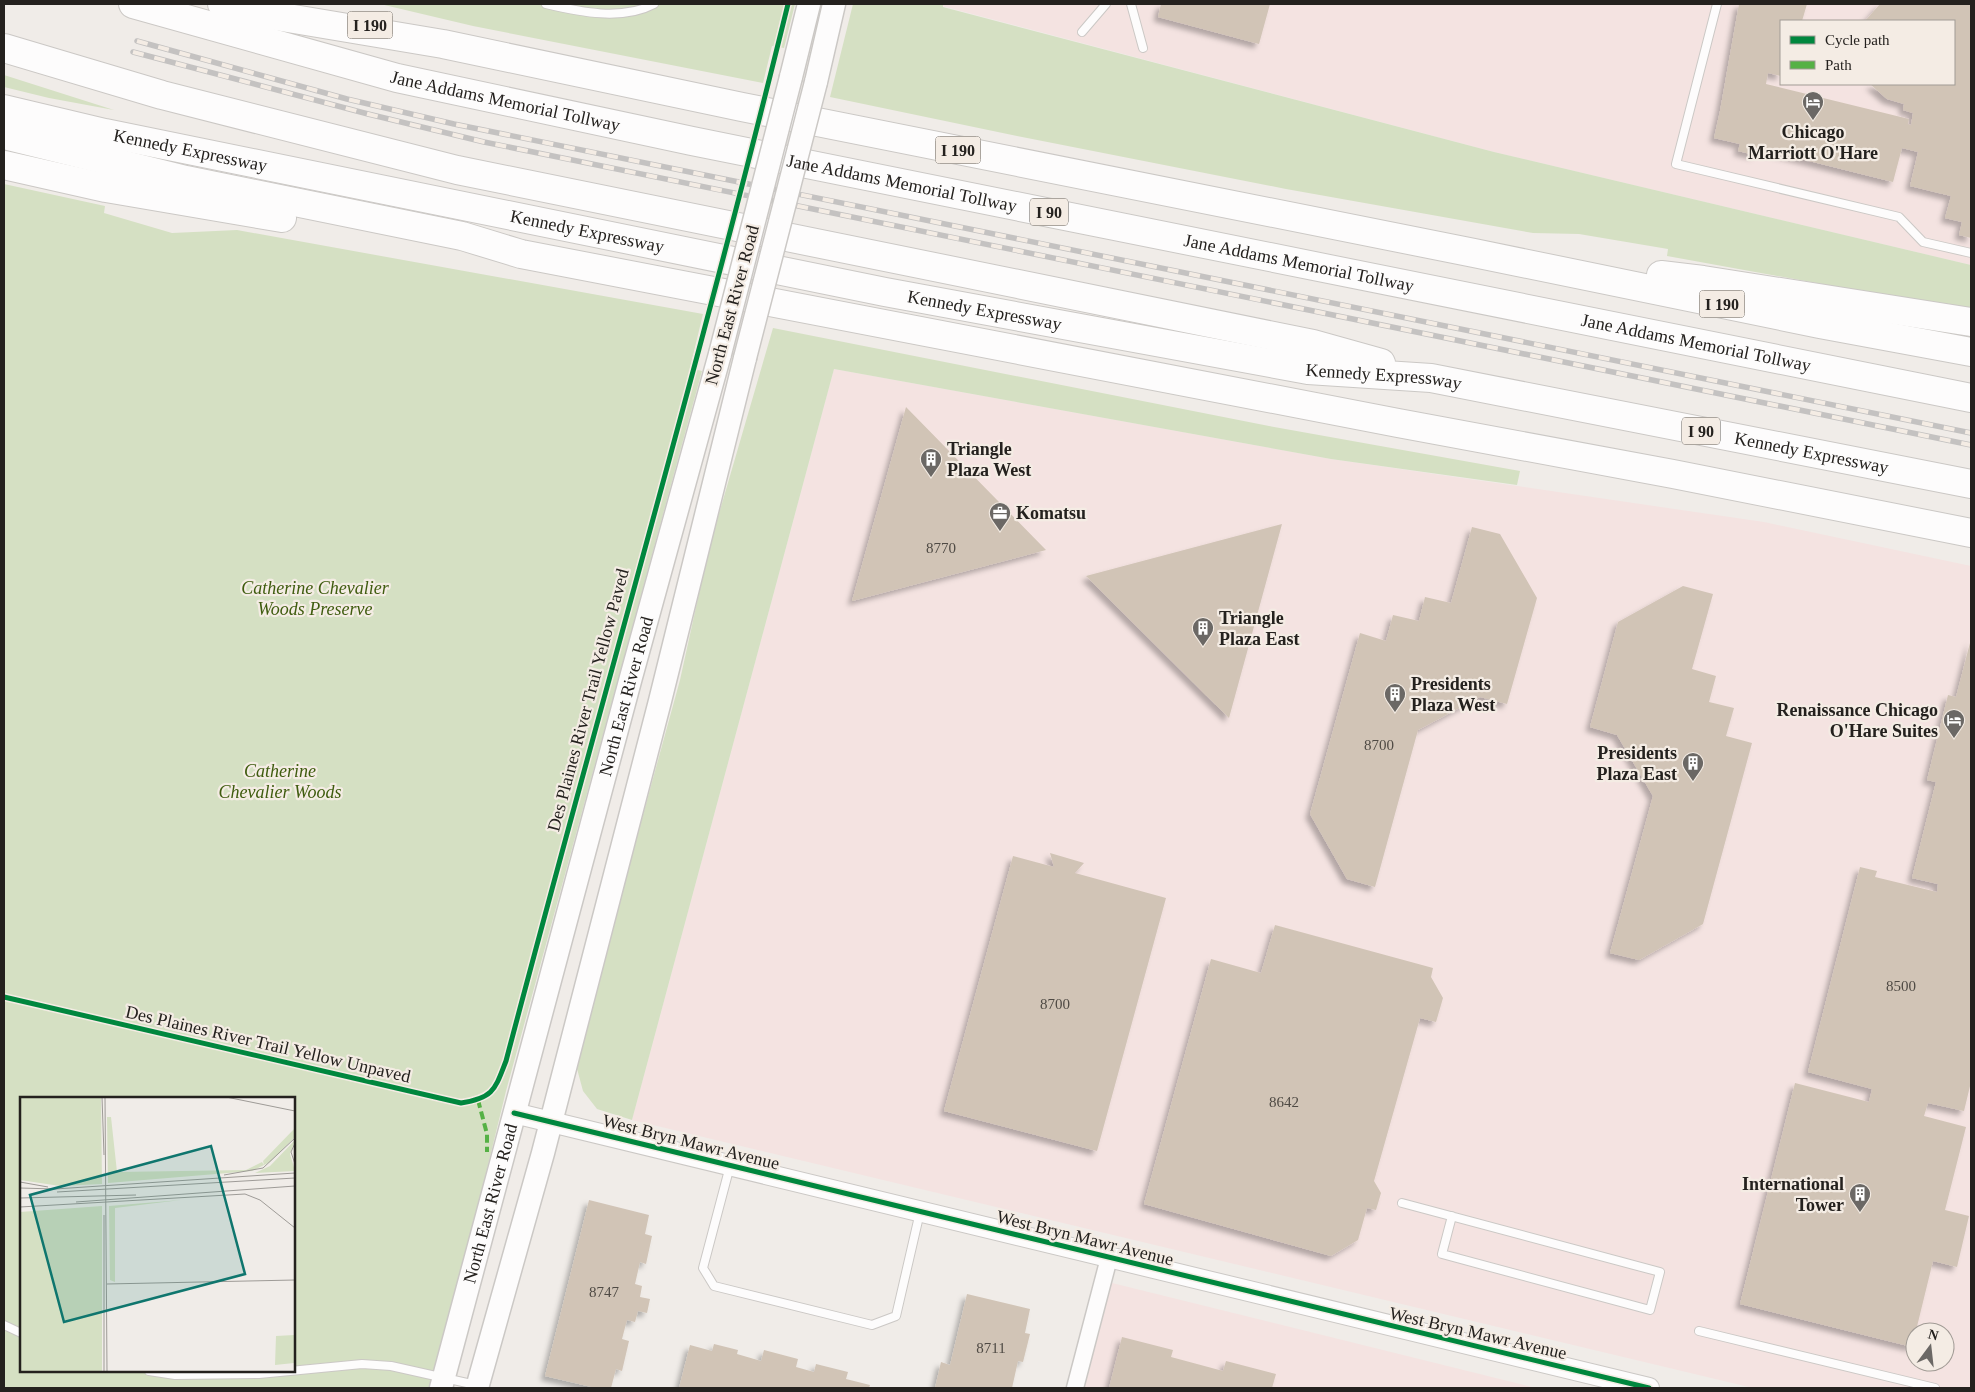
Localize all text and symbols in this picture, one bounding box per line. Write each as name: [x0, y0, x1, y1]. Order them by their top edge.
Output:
road number: I 190: [348, 12, 392, 38]
legend: [1780, 20, 1955, 85]
text: Cycle path: [1825, 32, 1890, 48]
text: Path: [1825, 57, 1852, 73]
street label: Jane Addams Memorial Tollway: [388, 67, 622, 135]
hotel icon: Chicago Marriott O'Hare: [1801, 90, 1825, 121]
place label: Chicago Marriott O'Hare: [1748, 122, 1878, 163]
street label: Kennedy Expressway: [112, 125, 269, 176]
road number: I 190: [936, 136, 980, 164]
street label: Jane Addams Memorial Tollway: [785, 150, 1019, 216]
road number: I 90: [1030, 198, 1068, 226]
street label: Kennedy Expressway: [509, 206, 666, 257]
street label: North East River Road: [701, 223, 763, 387]
street label: Jane Addams Memorial Tollway: [1182, 230, 1416, 296]
street label: Kennedy Expressway: [906, 286, 1063, 334]
road number: I 190: [1700, 290, 1744, 318]
street label: Jane Addams Memorial Tollway: [1579, 310, 1813, 376]
street label: Kennedy Expressway: [1305, 360, 1463, 394]
road number: I 90: [1682, 418, 1720, 444]
street label: Kennedy Expressway: [1733, 428, 1890, 478]
place label: Triangle Plaza West: [947, 439, 1031, 480]
building icon: Triangle Plaza West: [919, 447, 943, 478]
office icon: Komatsu: [988, 501, 1012, 532]
place label: Komatsu: [1016, 503, 1086, 523]
house number: 8770: [926, 540, 956, 556]
street label: Des Plaines River Trail Yellow Paved: [543, 567, 633, 833]
park label: Catherine Chevalier Woods Preserve: [241, 578, 390, 619]
place label: Triangle Plaza East: [1219, 608, 1300, 649]
street label: North East River Road: [595, 614, 657, 778]
building icon: Triangle Plaza East: [1191, 616, 1215, 647]
place label: Presidents Plaza West: [1411, 674, 1495, 715]
building icon: Presidents Plaza West: [1383, 682, 1407, 713]
place label: Renaissance Chicago O'Hare Suites: [1777, 700, 1938, 741]
hotel icon: Renaissance Chicago O'Hare Suites: [1942, 708, 1966, 739]
house number: 8700: [1364, 737, 1394, 753]
place label: Presidents Plaza East: [1597, 743, 1677, 784]
building icon: Presidents Plaza East: [1681, 751, 1705, 782]
park label: Catherine Chevalier Woods: [219, 761, 341, 802]
house number: 8500: [1886, 978, 1916, 994]
house number: 8700: [1040, 996, 1070, 1012]
street label: Des Plaines River Trail Yellow Unpaved: [123, 1001, 413, 1087]
house number: 8642: [1269, 1094, 1299, 1110]
inset map: [20, 1097, 295, 1372]
street label: West Bryn Mawr Avenue: [600, 1110, 782, 1174]
street label: North East River Road: [459, 1121, 521, 1286]
place label: International Tower: [1742, 1174, 1844, 1215]
building icon: International Tower: [1848, 1182, 1872, 1213]
street label: West Bryn Mawr Avenue: [994, 1206, 1176, 1270]
house number: 8747: [589, 1284, 620, 1300]
street label: West Bryn Mawr Avenue: [1387, 1303, 1569, 1363]
north arrow: [1905, 1322, 1955, 1372]
text: N: [1926, 1326, 1940, 1343]
house number: 8711: [976, 1340, 1006, 1356]

